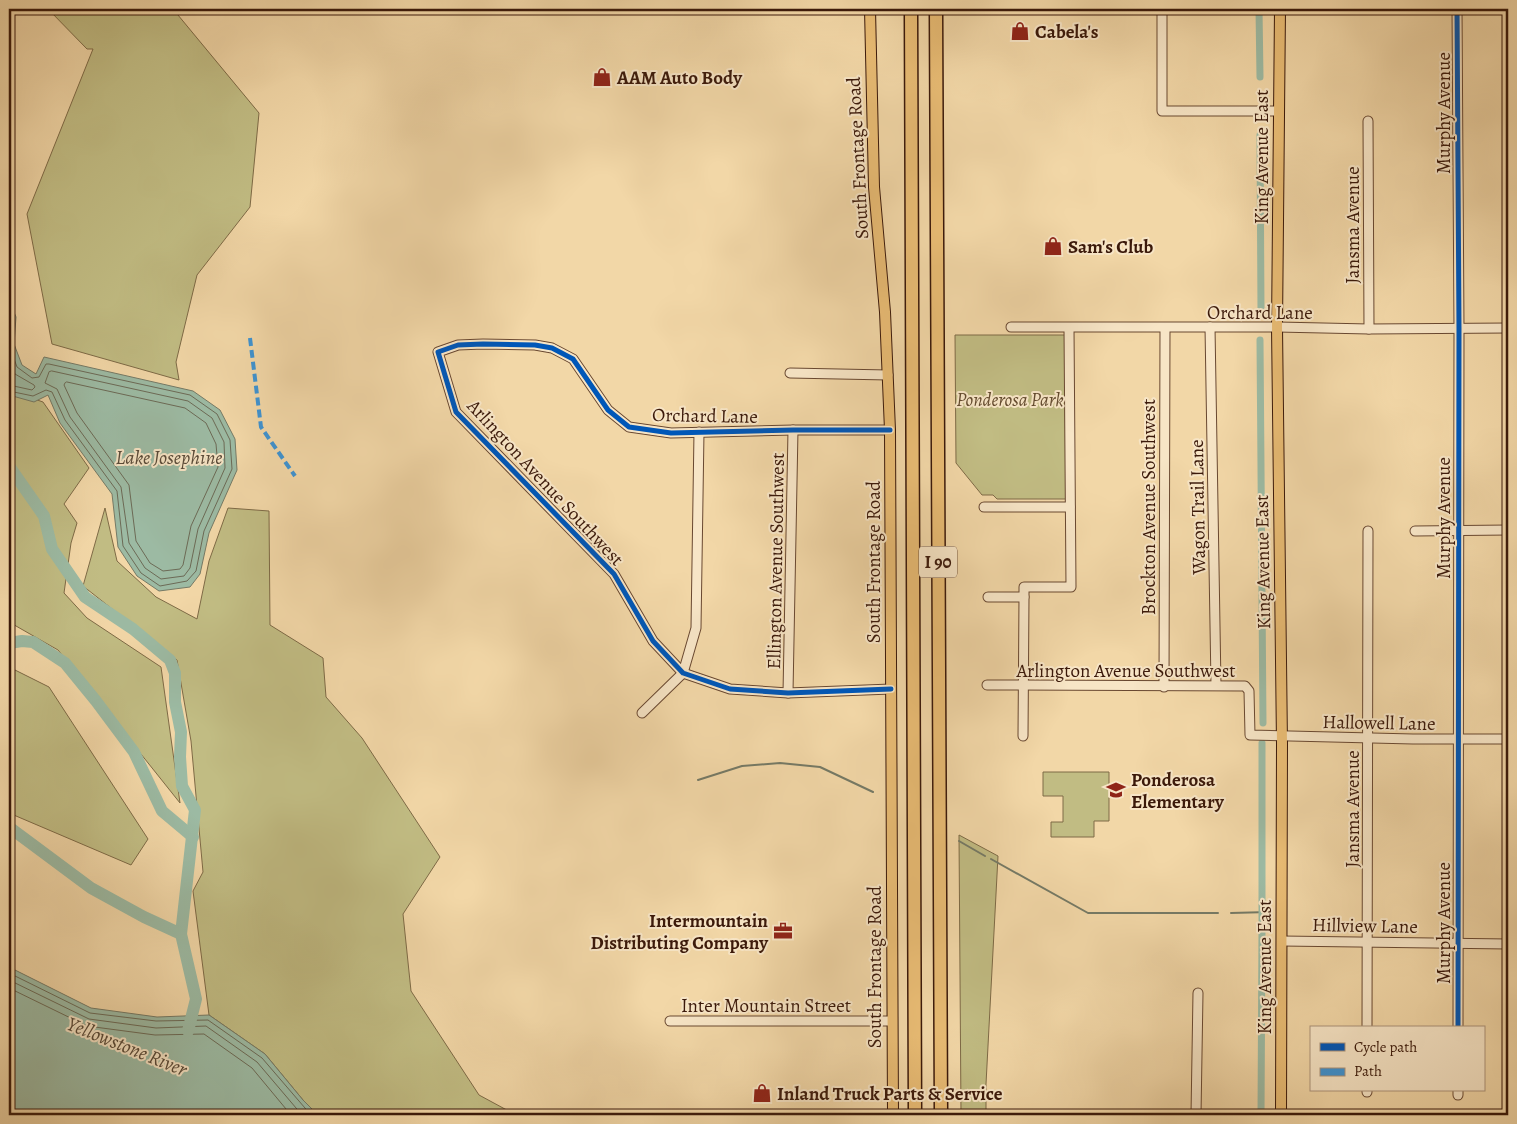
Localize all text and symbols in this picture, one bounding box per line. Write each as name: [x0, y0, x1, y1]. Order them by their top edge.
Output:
place label: Cabela's: [1035, 19, 1099, 45]
shop icon: Cabela's: [1009, 20, 1031, 42]
street label: Murphy Avenue: [1431, 52, 1457, 174]
place label: AAM Auto Body: [616, 65, 743, 91]
shop icon: AAM Auto Body: [591, 66, 613, 88]
street label: South Frontage Road: [841, 75, 875, 240]
street label: King Avenue East: [1249, 90, 1275, 224]
street label: Jansma Avenue: [1340, 166, 1366, 284]
place label: Sam's Club: [1068, 234, 1154, 260]
shop icon: Sam's Club: [1042, 235, 1064, 257]
street label: Orchard Lane: [1207, 300, 1313, 326]
park label: Ponderosa Park: [956, 387, 1064, 413]
street label: Arlington Avenue Southwest: [460, 393, 630, 572]
street label: Brockton Avenue Southwest: [1136, 399, 1162, 615]
street label: Orchard Lane: [652, 402, 758, 430]
street label: Wagon Trail Lane: [1184, 439, 1212, 576]
water label: Lake Josephine: [115, 444, 223, 471]
street label: Ellington Avenue Southwest: [761, 452, 791, 670]
street label: Murphy Avenue: [1431, 457, 1457, 579]
street label: South Frontage Road: [861, 480, 887, 643]
street label: King Avenue East: [1249, 494, 1277, 630]
road number: I 90: [919, 546, 957, 578]
street label: Arlington Avenue Southwest: [1015, 658, 1236, 684]
street label: Hallowell Lane: [1322, 709, 1436, 737]
street label: Jansma Avenue: [1340, 750, 1366, 868]
place label: Ponderosa Elementary: [1131, 767, 1225, 815]
school or university icon: Ponderosa Elementary: [1105, 779, 1127, 801]
street label: Murphy Avenue: [1431, 862, 1457, 984]
street label: South Frontage Road: [862, 885, 888, 1048]
street label: King Avenue East: [1252, 900, 1278, 1034]
place label: Intermountain Distributing Company: [591, 908, 769, 956]
street label: Hillview Lane: [1312, 912, 1418, 940]
office icon: Intermountain Distributing Company: [772, 920, 794, 942]
street label: Inter Mountain Street: [681, 993, 851, 1019]
water label: Yellowstone River: [63, 1010, 192, 1083]
legend: [1310, 1026, 1484, 1092]
text: Cycle path: [1354, 1037, 1417, 1057]
text: Path: [1354, 1061, 1382, 1081]
place label: Inland Truck Parts & Service: [777, 1081, 1003, 1107]
shop icon: Inland Truck Parts & Service: [751, 1082, 773, 1104]

